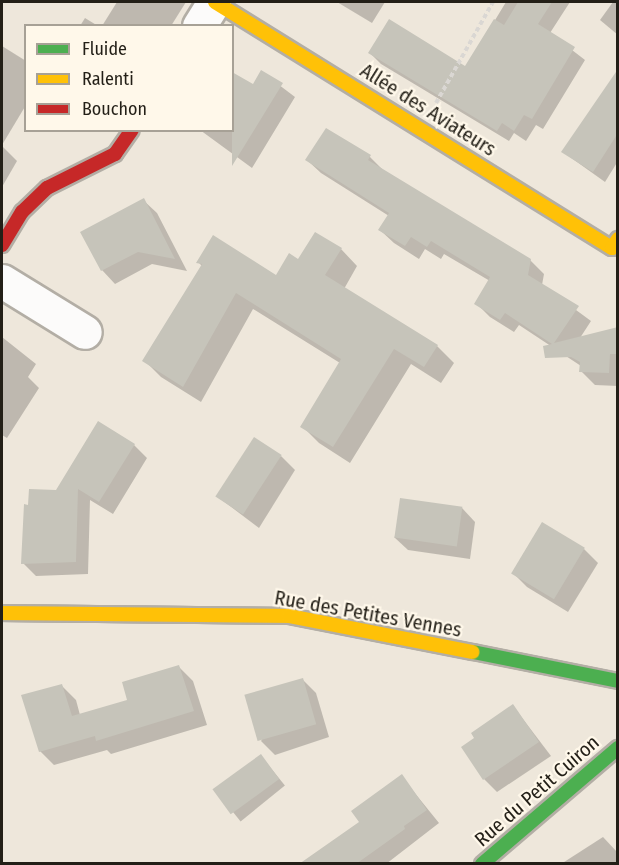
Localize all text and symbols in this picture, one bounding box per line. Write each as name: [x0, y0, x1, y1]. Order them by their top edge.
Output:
legend: [24, 24, 234, 132]
text: Fluide: [82, 38, 127, 60]
street label: Allée des Aviateurs: [356, 59, 500, 161]
text: Ralenti: [82, 68, 134, 90]
text: Bouchon: [82, 98, 147, 120]
street label: Rue des Petites Vennes: [273, 586, 463, 642]
street label: Rue du Petit Cuiron: [470, 730, 604, 852]

